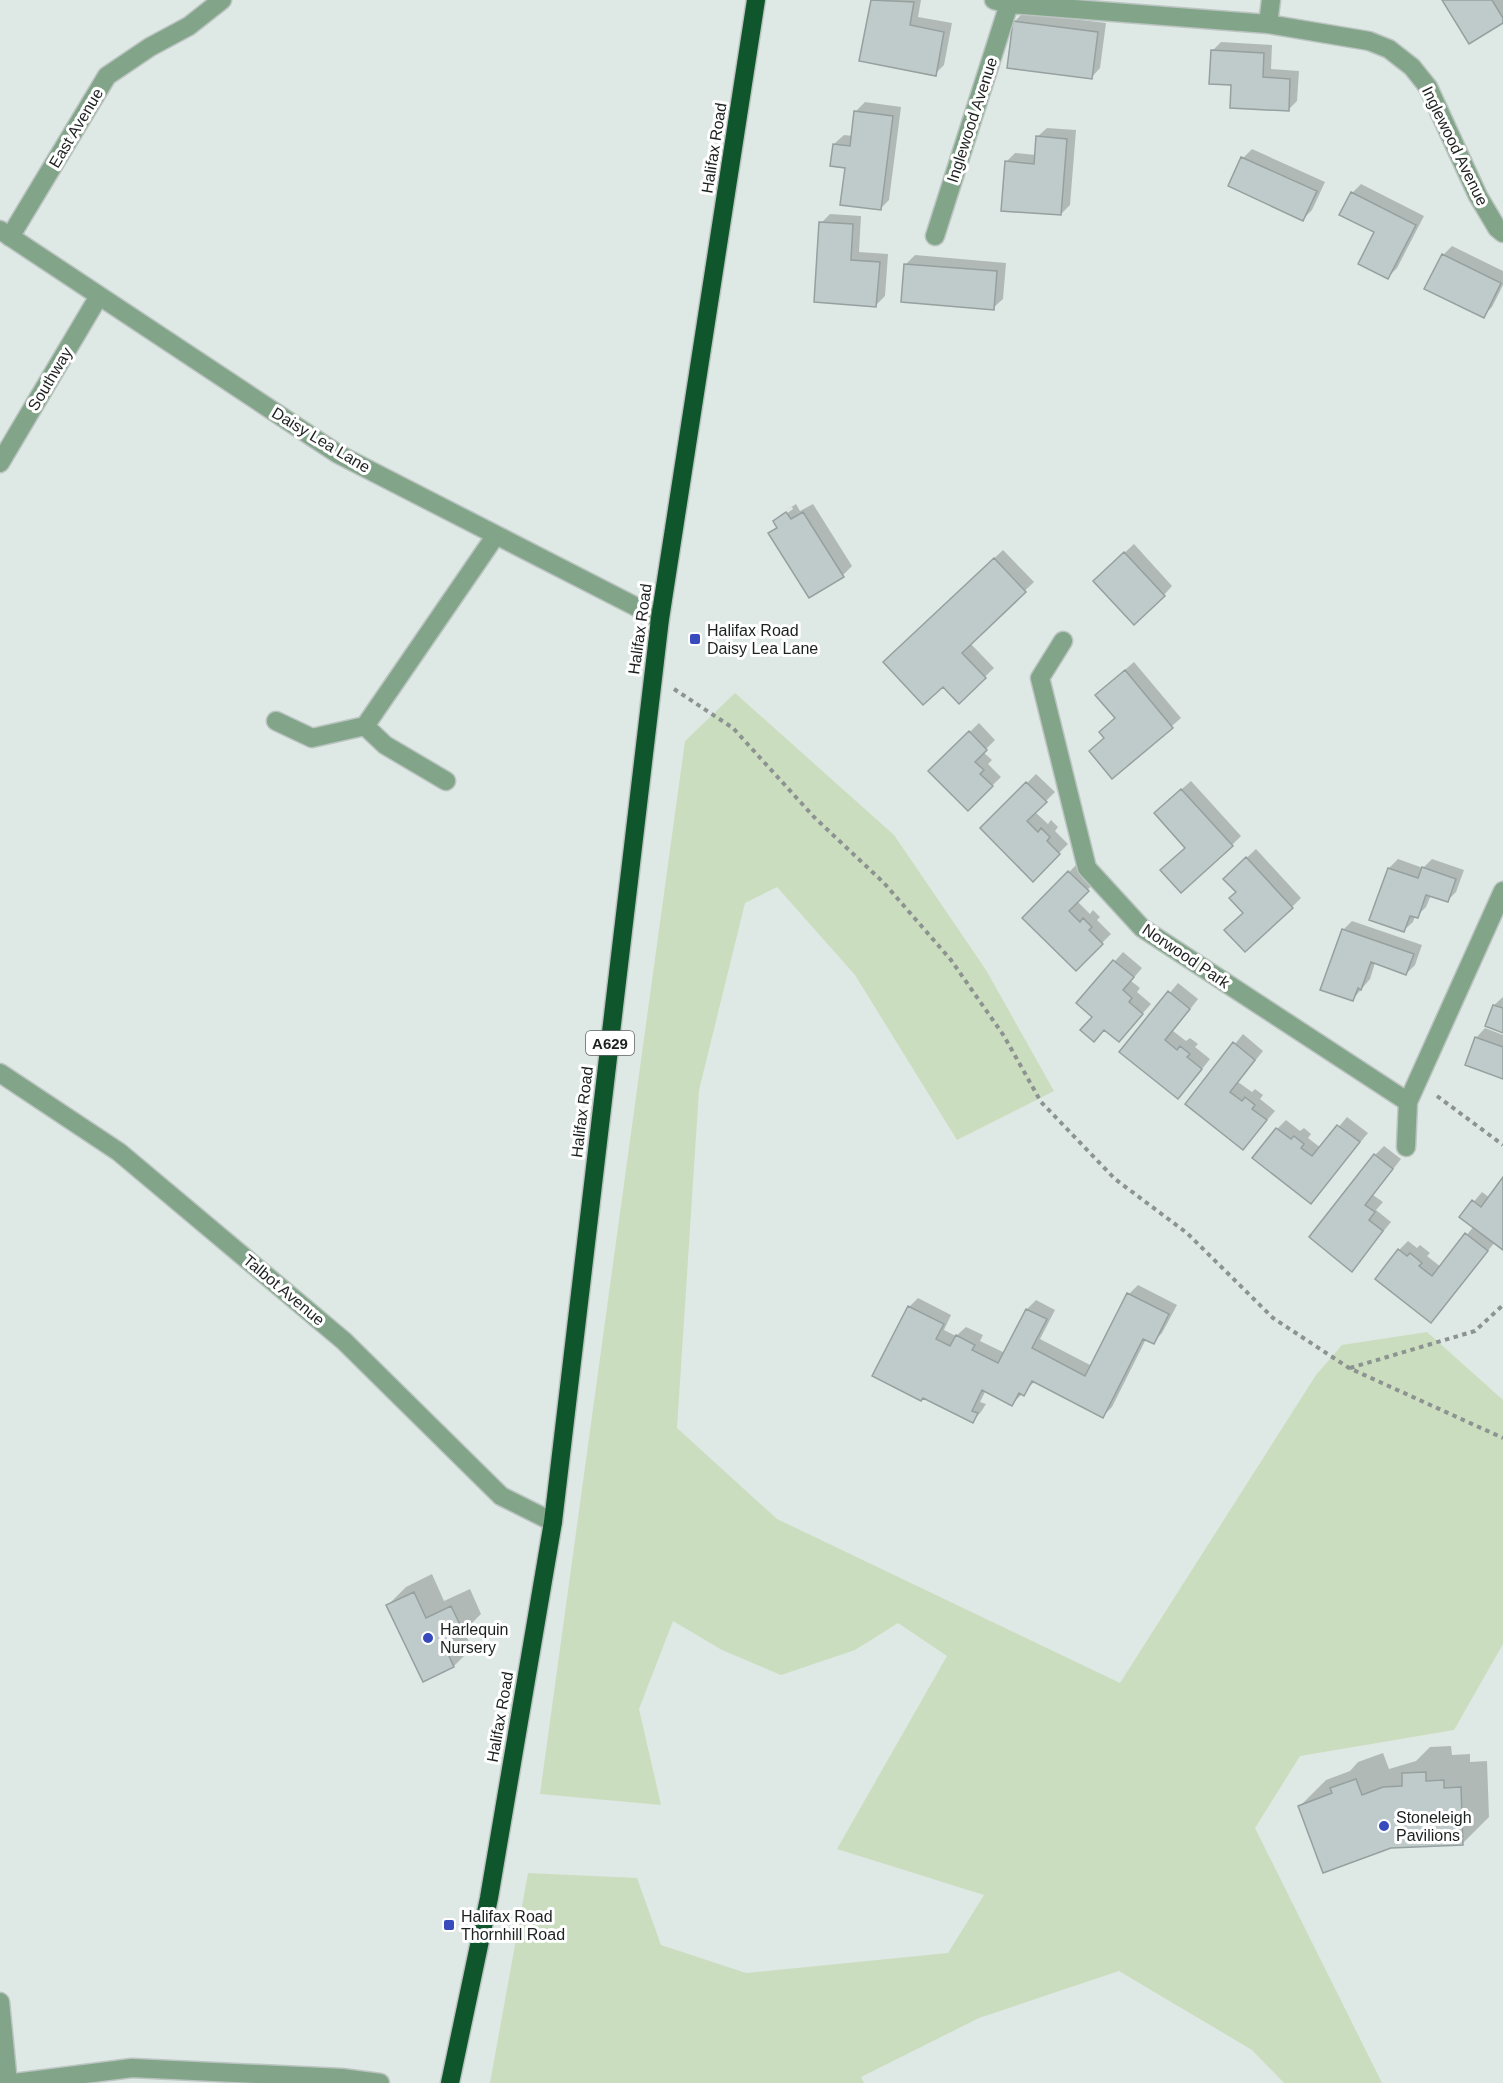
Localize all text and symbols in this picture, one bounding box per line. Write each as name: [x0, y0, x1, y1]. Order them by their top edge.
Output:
street label: Inglewood Avenue: [944, 55, 1000, 185]
street label: Inglewood Avenue: [1419, 84, 1491, 208]
street label: East Avenue: [46, 85, 106, 171]
street label: Halifax Road: [698, 101, 730, 195]
street label: Southway: [25, 345, 75, 413]
street label: Daisy Lea Lane: [269, 404, 373, 476]
street label: Halifax Road: [625, 582, 655, 676]
place label: Halifax Road Daisy Lea Lane: [707, 622, 818, 657]
marker: Halifax Road Daisy Lea Lane: [688, 632, 702, 646]
street label: Norwood Park: [1139, 921, 1234, 992]
road number: A629: [586, 1031, 634, 1055]
street label: Halifax Road: [568, 1066, 596, 1158]
street label: Talbot Avenue: [240, 1251, 328, 1329]
place label: Harlequin Nursery: [440, 1621, 508, 1656]
marker: Harlequin Nursery: [421, 1631, 435, 1645]
street label: Halifax Road: [484, 1670, 516, 1764]
place label: Stoneleigh Pavilions: [1396, 1809, 1472, 1844]
marker: Stoneleigh Pavilions: [1377, 1819, 1391, 1833]
place label: Halifax Road Thornhill Road: [461, 1908, 565, 1943]
marker: Halifax Road Thornhill Road: [442, 1918, 456, 1932]

